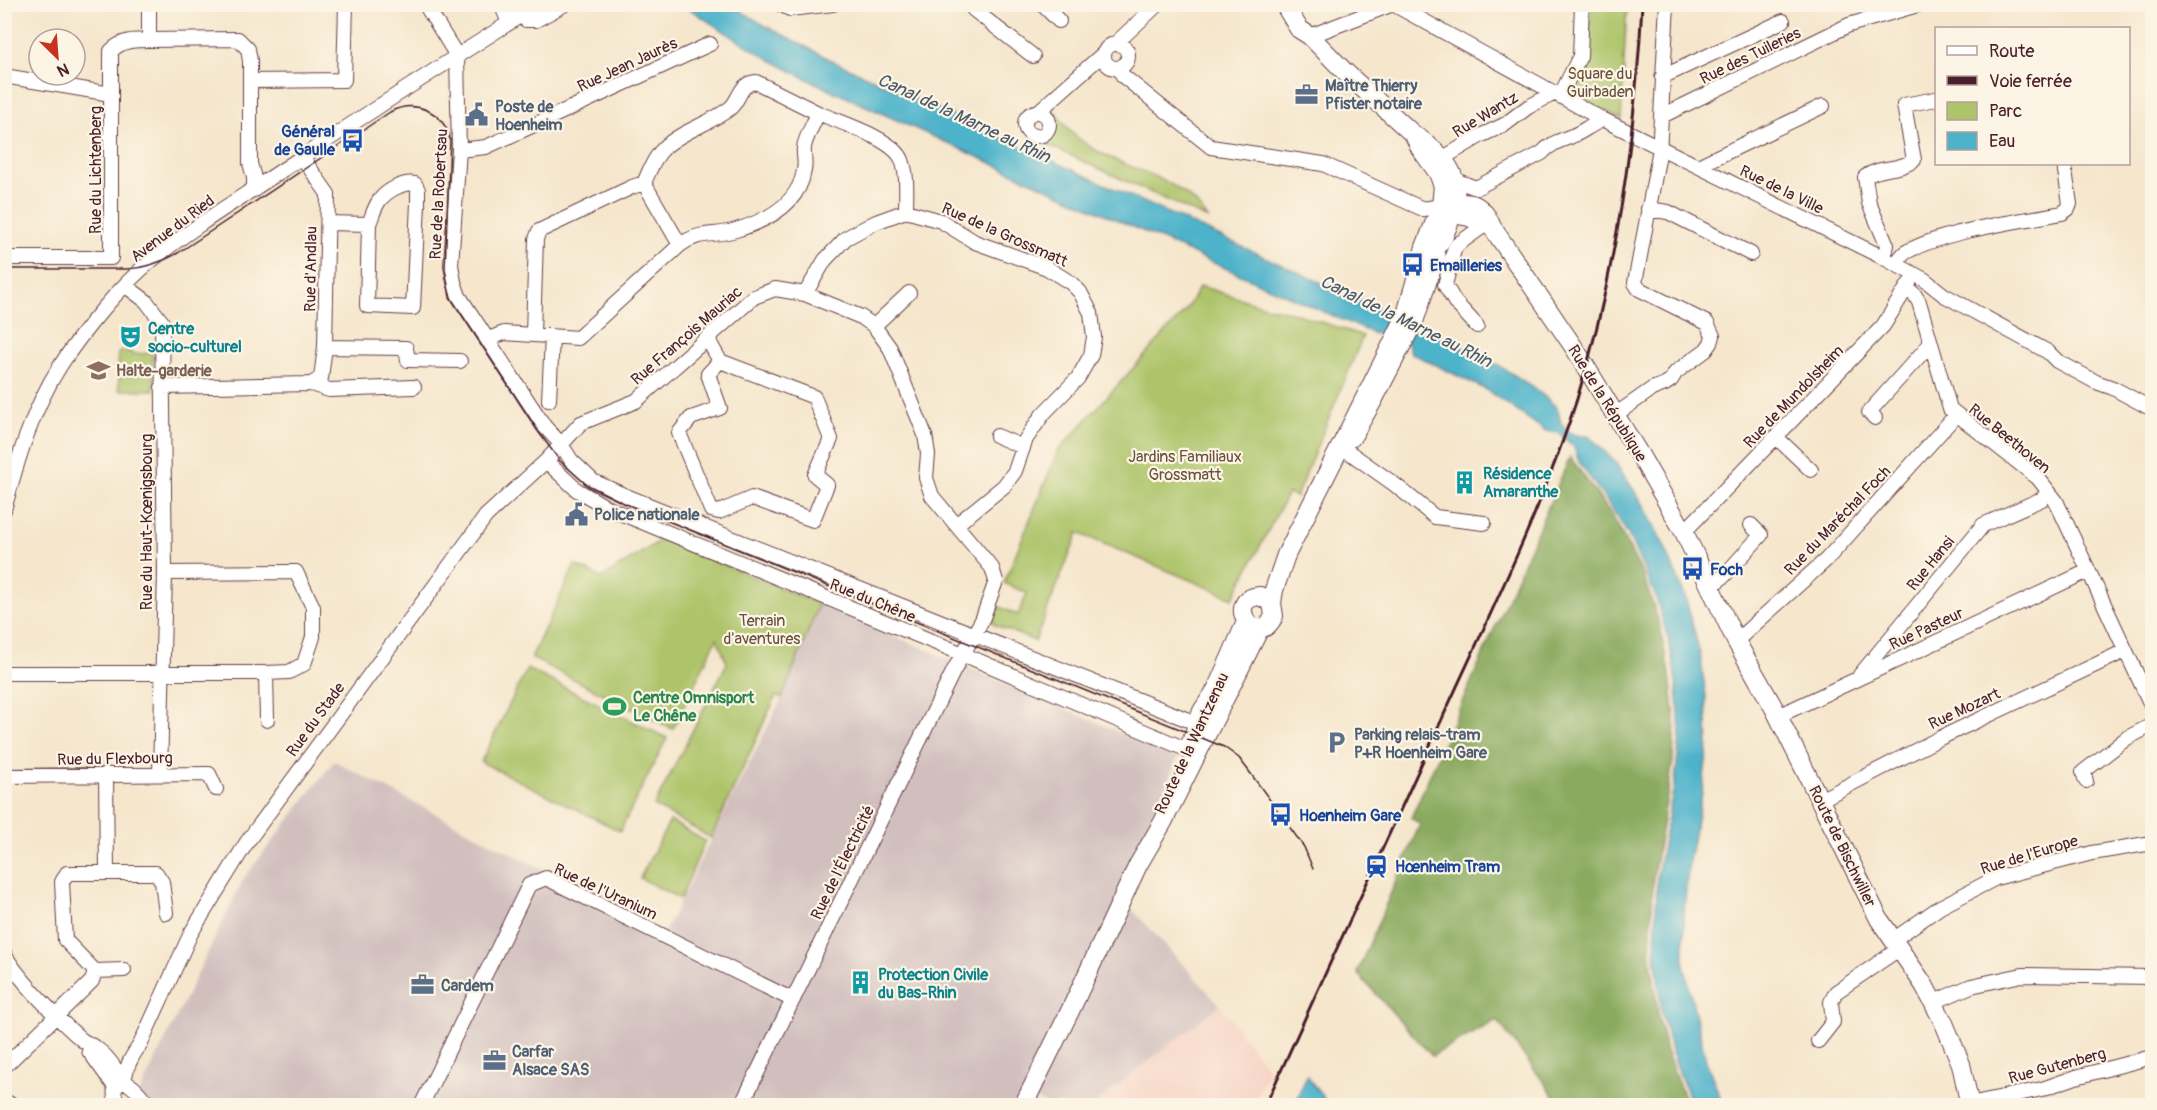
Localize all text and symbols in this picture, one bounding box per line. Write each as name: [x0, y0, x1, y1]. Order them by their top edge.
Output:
street label: Rue des Tuileries: [1697, 23, 1804, 89]
north arrow: [27, 27, 87, 87]
legend: [1935, 27, 2130, 165]
street label: Rue Jean Jaurès: [574, 33, 681, 97]
text: Route: [1989, 40, 2034, 63]
text: N: [54, 58, 72, 81]
park label: Square du Guirbaden: [1566, 64, 1634, 102]
water label: Canal de la Marne au Rhin: [874, 68, 1055, 169]
text: Voie ferrée: [1989, 70, 2072, 93]
place label: Maître Thierry Pfister notaire: [1325, 76, 1423, 114]
office icon: Maître Thierry Pfister notaire: [1294, 81, 1320, 107]
street label: Rue Wantz: [1449, 87, 1522, 142]
place label: Poste de Hoenheim: [495, 97, 562, 135]
text: Parc: [1989, 100, 2022, 123]
public building icon: Poste de Hoenheim: [464, 102, 490, 128]
street label: Rue du Lichtenberg: [86, 106, 106, 234]
place label: Général de Gaulle: [274, 122, 336, 160]
bus stop icon: Général de Gaulle: [340, 127, 366, 153]
street label: Rue de la Robertsau: [426, 128, 452, 260]
text: Eau: [1989, 130, 2015, 153]
street label: Rue de la Ville: [1736, 161, 1827, 219]
street label: Avenue du Ried: [127, 191, 218, 267]
street label: Rue de la Grossmatt: [939, 198, 1071, 272]
street label: Rue d'Andlau: [300, 226, 322, 312]
bus stop icon: Emailleries: [1399, 252, 1425, 278]
place label: Emailleries: [1430, 256, 1503, 276]
water label: Canal de la Marne au Rhin: [1316, 270, 1496, 373]
street label: Rue François Mauriac: [627, 282, 747, 390]
place label: Centre socio-culturel: [148, 319, 242, 357]
theatre icon: Centre socio-culturel: [117, 324, 143, 350]
street label: Rue de la République: [1563, 341, 1651, 466]
street label: Rue de Mundolsheim: [1739, 341, 1848, 452]
school or university icon: Halte-garderie: [85, 357, 111, 383]
place label: Halte-garderie: [116, 361, 213, 381]
street label: Rue Beethoven: [1964, 400, 2054, 478]
street label: Rue du Haut-Kœnigsbourg: [137, 434, 157, 610]
park label: Jardins Familiaux Grossmatt: [1128, 447, 1242, 485]
street label: Rue du Maréchal Foch: [1780, 462, 1895, 580]
place label: Résidence Amaranthe: [1483, 464, 1559, 502]
building icon: Résidence Amaranthe: [1452, 469, 1478, 495]
public building icon: Police nationale: [563, 501, 589, 527]
place label: Police nationale: [594, 505, 701, 525]
street label: Rue Hansi: [1903, 532, 1959, 595]
bus stop icon: Foch: [1679, 556, 1705, 582]
place label: Foch: [1710, 560, 1744, 580]
street label: Rue du Chêne: [827, 575, 919, 627]
street label: Rue Pasteur: [1886, 603, 1967, 655]
park label: Terrain d'aventures: [723, 611, 801, 649]
street label: Route de la Wantzenau: [1150, 669, 1233, 817]
street label: Rue du Stade: [282, 678, 350, 761]
street label: Rue Mozart: [1925, 683, 2004, 734]
place label: Centre Omnisport Le Chêne: [633, 688, 755, 726]
sports icon: Centre Omnisport Le Chêne: [602, 693, 628, 719]
place label: Parking relais-tram P+R Hoenheim Gare: [1354, 725, 1488, 763]
parking icon: Parking relais-tram P+R Hoenheim Gare: [1323, 730, 1349, 756]
street label: Rue du Flexbourg: [57, 748, 173, 770]
street label: Route de Bischwiller: [1804, 782, 1880, 911]
street label: Rue de l'Électricité: [807, 802, 879, 923]
bus stop icon: Hoenheim Gare: [1268, 802, 1294, 828]
place label: Hoenheim Gare: [1299, 806, 1402, 826]
street label: Rue de l'Europe: [1978, 831, 2081, 879]
station icon: Hœnheim Tram: [1364, 853, 1390, 879]
place label: Hœnheim Tram: [1395, 857, 1500, 877]
street label: Rue de l'Uranium: [551, 859, 661, 925]
place label: Protection Civile du Bas-Rhin: [878, 965, 989, 1003]
building icon: Protection Civile du Bas-Rhin: [847, 970, 873, 996]
office icon: Cardem: [410, 972, 436, 998]
place label: Cardem: [441, 976, 494, 996]
place label: Carfar Alsace SAS: [512, 1042, 589, 1080]
street label: Rue Gutenberg: [2006, 1043, 2108, 1089]
office icon: Carfar Alsace SAS: [481, 1047, 507, 1073]

